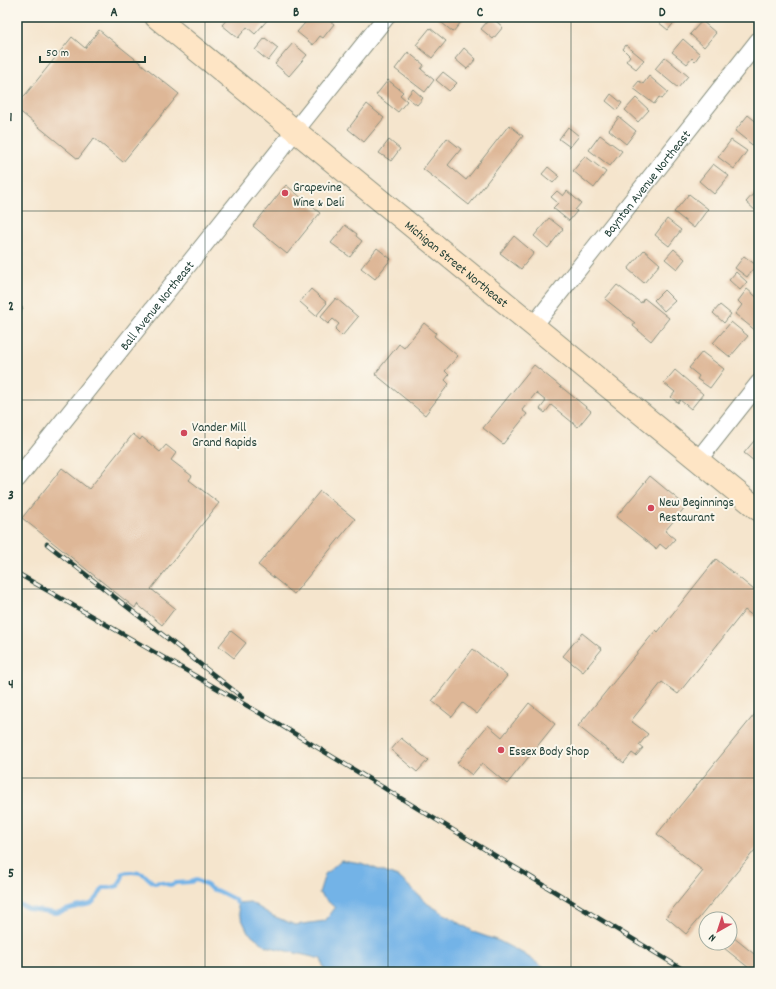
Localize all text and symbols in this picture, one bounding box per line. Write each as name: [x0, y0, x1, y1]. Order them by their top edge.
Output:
text: A: [110, 4, 118, 23]
text: B: [293, 4, 299, 23]
text: C: [477, 4, 484, 23]
text: D: [659, 4, 666, 23]
scale bar: [40, 38, 145, 64]
text: 50 m: [46, 45, 69, 62]
text: 1: [10, 109, 13, 128]
street label: Baynton Avenue Northeast: [600, 127, 697, 242]
place label: Grapevine Wine & Deli: [293, 179, 345, 213]
marker: Grapevine Wine & Deli: [280, 188, 290, 198]
street label: Michigan Street Northeast: [400, 217, 512, 313]
street label: Ball Avenue Northeast: [116, 257, 200, 355]
text: 2: [8, 298, 14, 317]
place label: Vander Mill Grand Rapids: [192, 419, 257, 453]
marker: Vander Mill Grand Rapids: [179, 428, 189, 438]
text: 3: [8, 487, 14, 506]
place label: New Beginnings Restaurant: [659, 494, 734, 528]
marker: New Beginnings Restaurant: [646, 503, 656, 513]
text: 4: [8, 676, 14, 695]
place label: Essex Body Shop: [509, 743, 589, 762]
marker: Essex Body Shop: [496, 745, 506, 755]
text: 5: [8, 865, 14, 884]
north arrow: [698, 911, 738, 951]
text: N: [705, 929, 720, 945]

